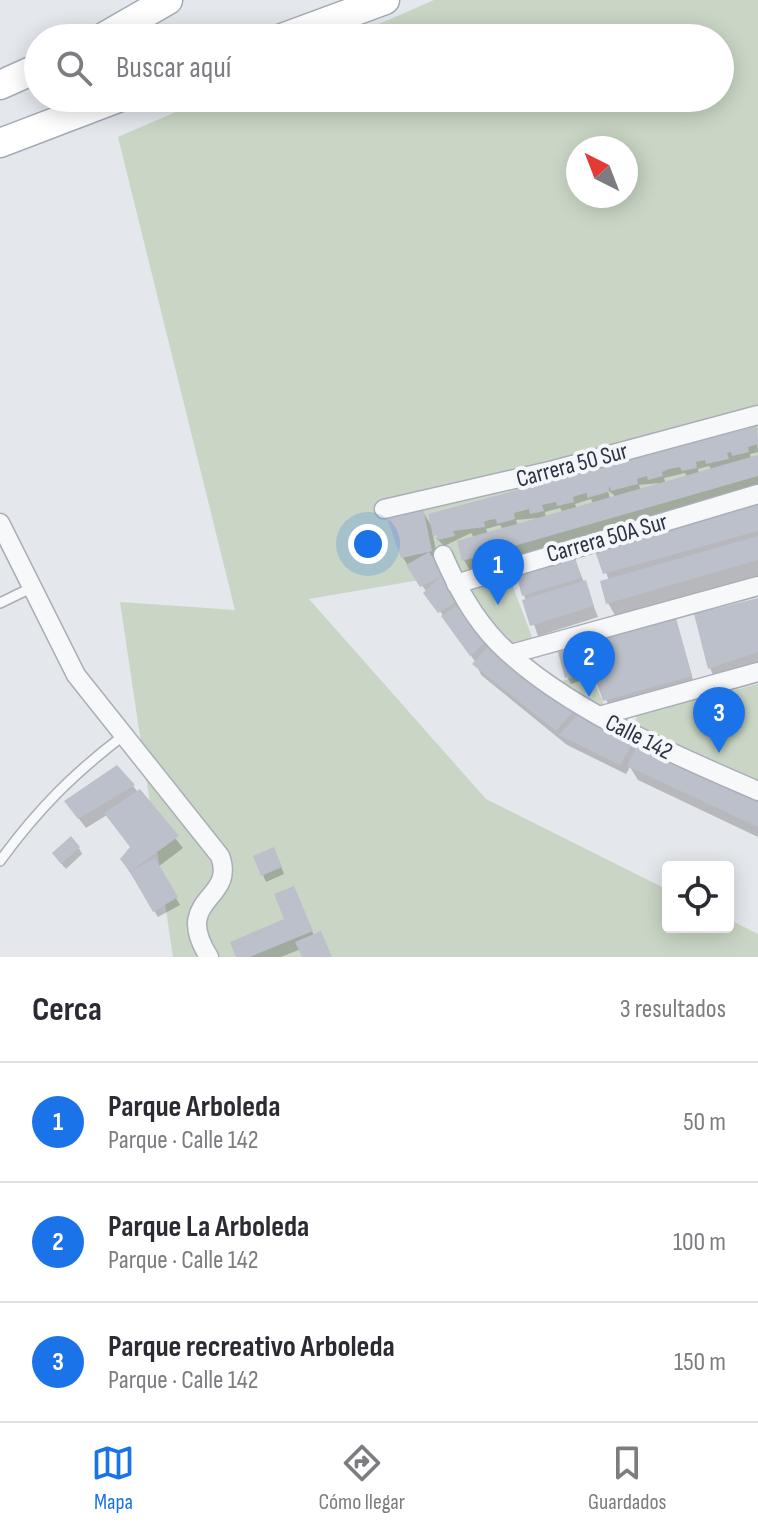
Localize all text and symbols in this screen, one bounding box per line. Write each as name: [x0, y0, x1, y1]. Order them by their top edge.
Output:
search box: [24, 24, 734, 112]
icon: search: [52, 46, 96, 90]
text: Buscar aquí: [116, 50, 231, 86]
north arrow: [566, 136, 638, 208]
street label: Carrera 50 Sur: [513, 436, 631, 494]
street label: Carrera 50A Sur: [543, 507, 671, 569]
your location: [348, 524, 388, 564]
pin: 1: [472, 539, 524, 605]
pin: 2: [563, 631, 615, 697]
pin: 3: [693, 687, 745, 753]
street label: Calle 142: [601, 708, 677, 766]
map controls: [662, 861, 734, 933]
button: locate: [662, 861, 734, 933]
text: Cerca: [32, 989, 102, 1030]
text: 3 resultados: [620, 994, 726, 1025]
text: Parque Arboleda: [108, 1089, 280, 1125]
text: 1: [53, 1107, 63, 1138]
text: 50 m: [683, 1107, 726, 1138]
text: Parque · Calle 142: [108, 1125, 259, 1156]
text: Parque La Arboleda: [108, 1209, 309, 1245]
text: 2: [52, 1227, 64, 1258]
text: 100 m: [673, 1227, 726, 1258]
text: Parque · Calle 142: [108, 1245, 259, 1276]
text: Parque recreativo Arboleda: [108, 1329, 395, 1365]
text: 3: [52, 1347, 64, 1378]
text: 150 m: [674, 1347, 726, 1378]
text: Parque · Calle 142: [108, 1365, 259, 1396]
tab: Mapa: [91, 1441, 135, 1516]
tab: Cómo llegar: [318, 1441, 405, 1516]
tab: Guardados: [588, 1441, 667, 1516]

